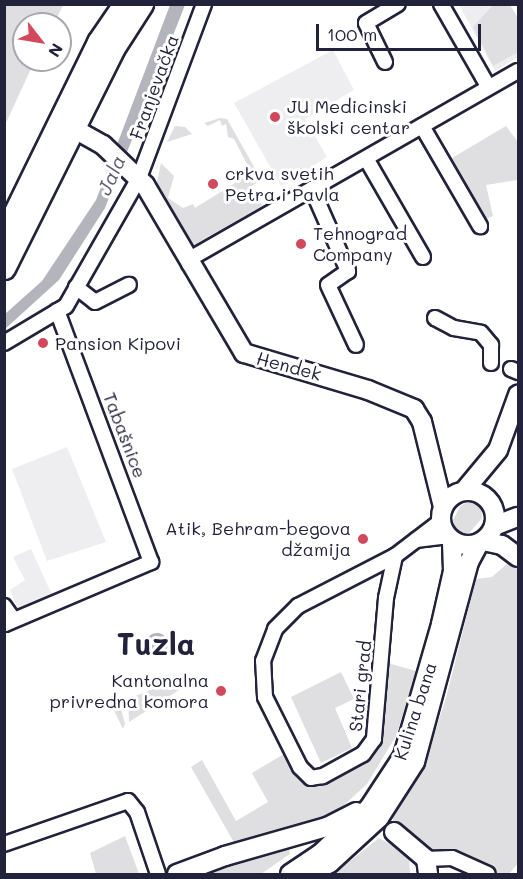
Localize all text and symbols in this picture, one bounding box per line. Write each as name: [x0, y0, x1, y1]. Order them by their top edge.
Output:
north arrow: [12, 12, 72, 72]
scale bar: [319, 12, 484, 50]
text: 100 m: [327, 22, 377, 46]
street label: Franjevačka: [125, 32, 183, 142]
text: N: [44, 40, 68, 61]
place label: JU Medicinski školski centar: [287, 96, 410, 138]
marker: JU Medicinski školski centar: [268, 110, 282, 124]
water label: Jala: [92, 151, 130, 199]
place label: crkva svetih Petra i Pavla: [225, 163, 340, 206]
marker: crkva svetih Petra i Pavla: [206, 177, 220, 191]
place label: Tehnograd Company: [313, 223, 407, 266]
marker: Tehnograd Company: [294, 237, 308, 251]
place label: Pansion Kipovi: [55, 332, 181, 354]
marker: Pansion Kipovi: [36, 336, 50, 350]
street label: Hendek: [254, 347, 324, 385]
street label: Tabašnice: [99, 389, 151, 481]
place label: Atik, Behram-begova džamija: [165, 518, 351, 560]
marker: Atik, Behram-begova džamija: [356, 532, 370, 546]
district label: Tuzla: [117, 625, 195, 661]
street label: Stari grad: [344, 639, 376, 733]
street label: Kulina bana: [389, 659, 441, 763]
place label: Kantonalna privredna komora: [50, 670, 209, 712]
marker: Kantonalna privredna komora: [214, 684, 228, 698]

